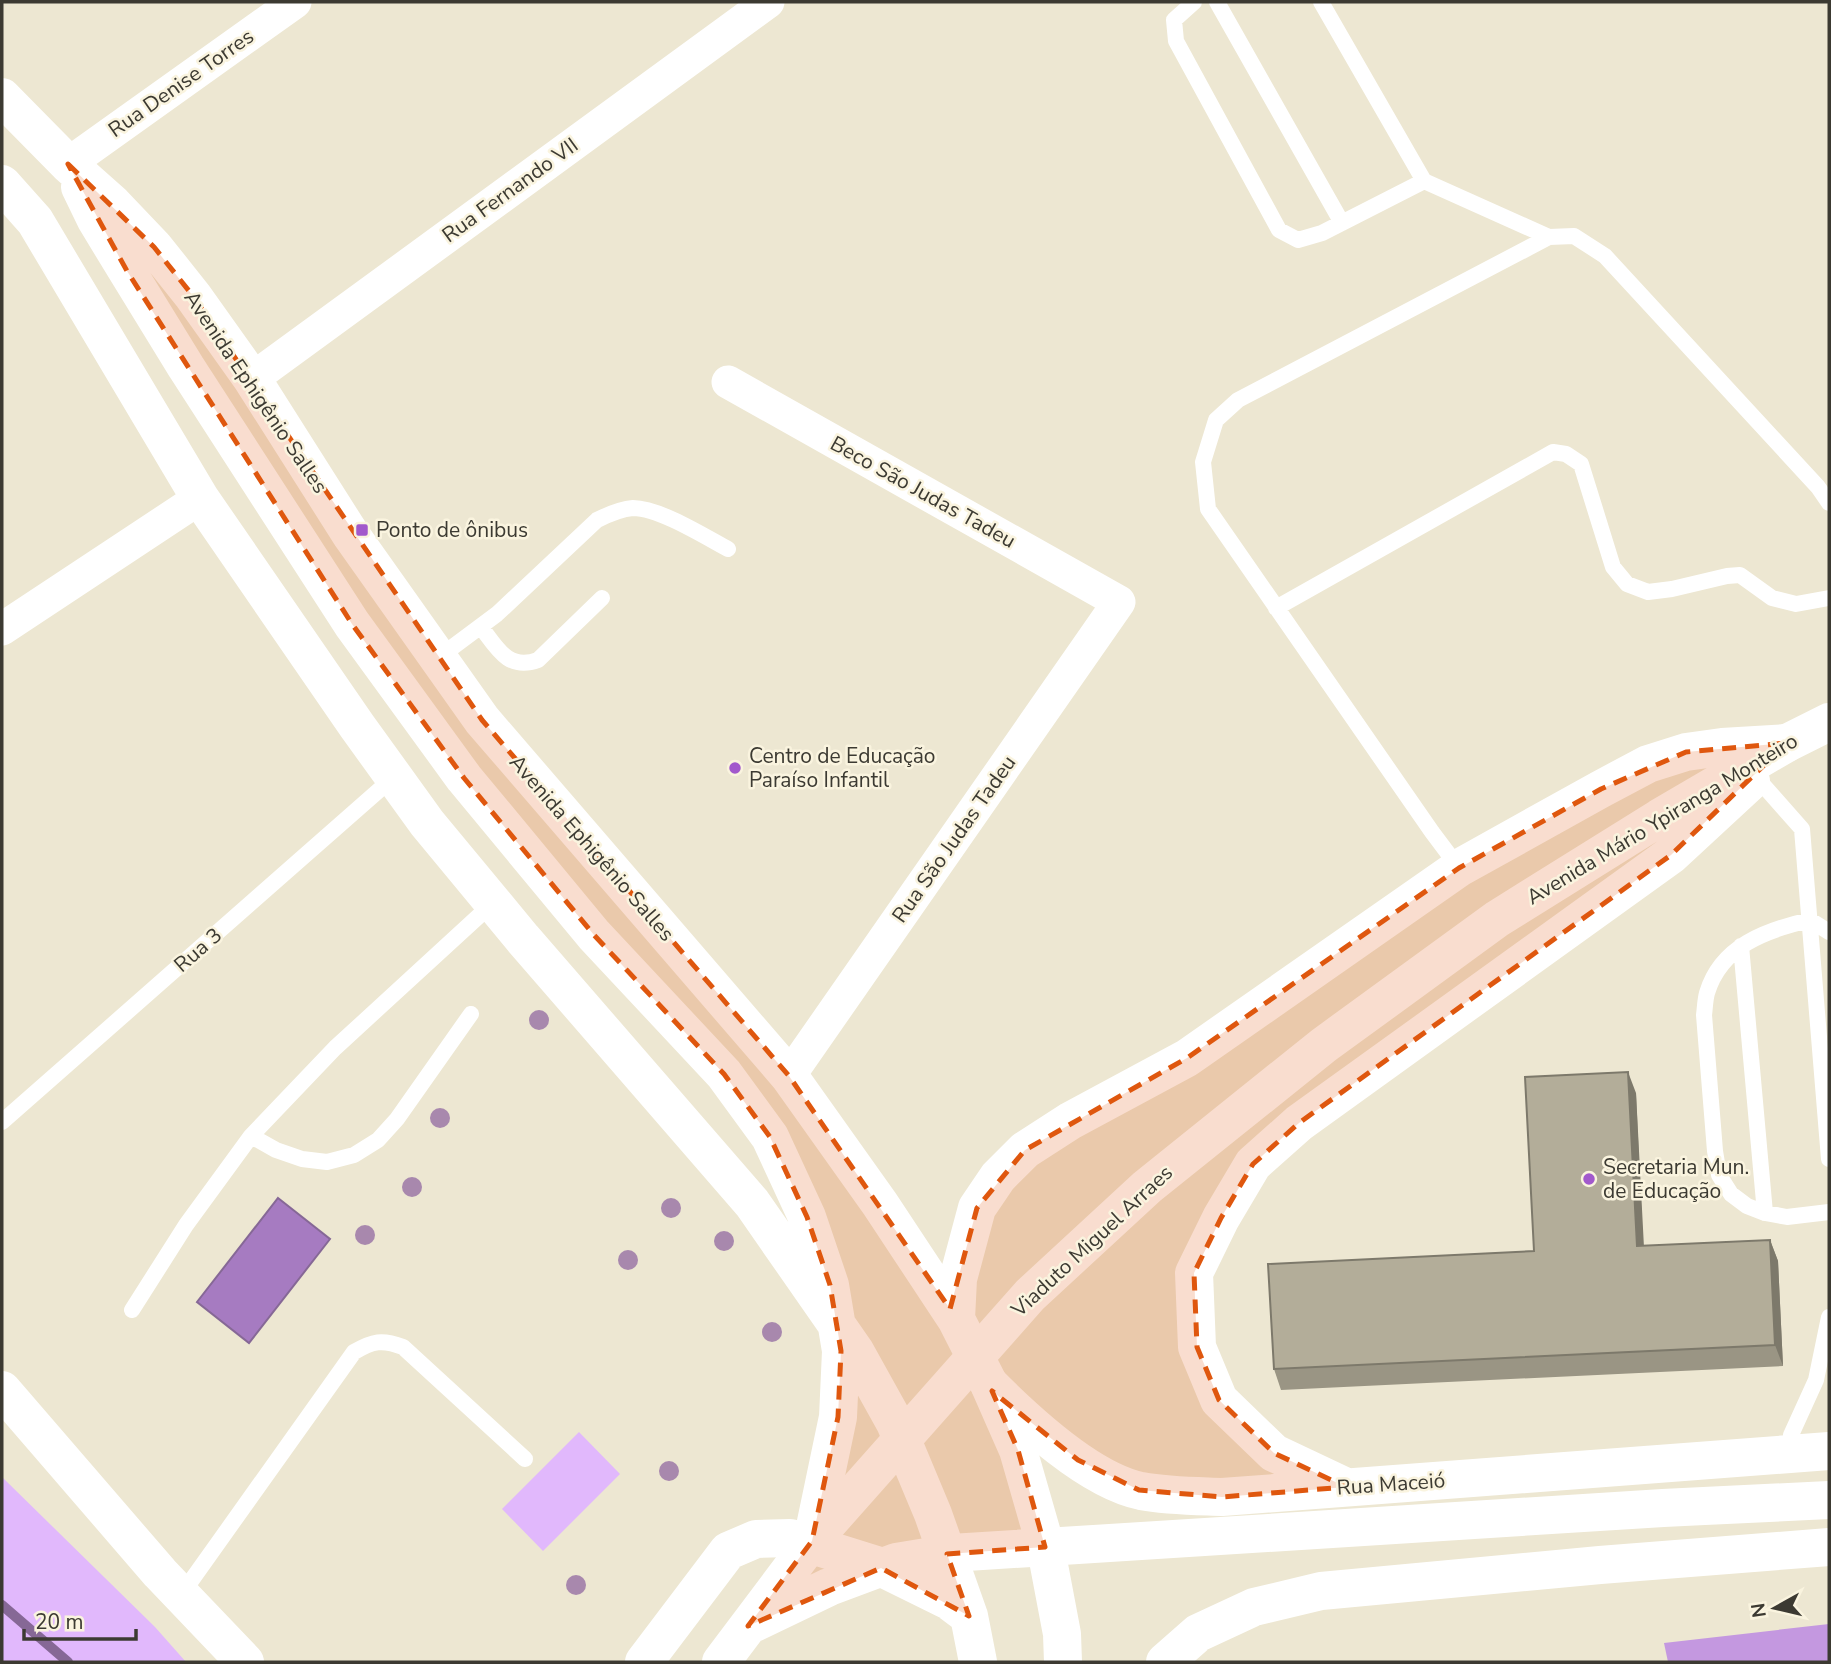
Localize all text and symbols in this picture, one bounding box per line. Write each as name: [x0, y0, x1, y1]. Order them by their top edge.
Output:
street label: Rua Denise Torres: [103, 22, 259, 144]
street label: Rua Fernando VII: [436, 131, 584, 249]
street label: Avenida Ephigênio Salles: [178, 285, 334, 499]
street label: Beco São Judas Tadeu: [825, 429, 1021, 555]
place label: Ponto de ônibus: [376, 516, 528, 544]
marker: Ponto de ônibus: [354, 522, 370, 538]
street label: Avenida Mário Ypiranga Monteiro: [1521, 727, 1803, 911]
place label: Centro de Educação Paraíso Infantil: [749, 742, 936, 794]
street label: Avenida Ephigênio Salles: [503, 749, 681, 947]
street label: Rua São Judas Tadeu: [886, 750, 1022, 928]
marker: Centro de Educação Paraíso Infantil: [727, 760, 743, 776]
street label: Rua 3: [168, 921, 228, 979]
place label: Secretaria Mun. de Educação: [1603, 1153, 1749, 1205]
street label: Viaduto Miguel Arraes: [1005, 1159, 1179, 1324]
marker: Secretaria Mun. de Educação: [1581, 1171, 1597, 1187]
street label: Rua Maceió: [1336, 1466, 1446, 1502]
north arrow: [1740, 1573, 1810, 1643]
scale bar: [24, 1598, 136, 1642]
text: N: [1745, 1601, 1773, 1619]
text: 20 m: [35, 1608, 84, 1636]

